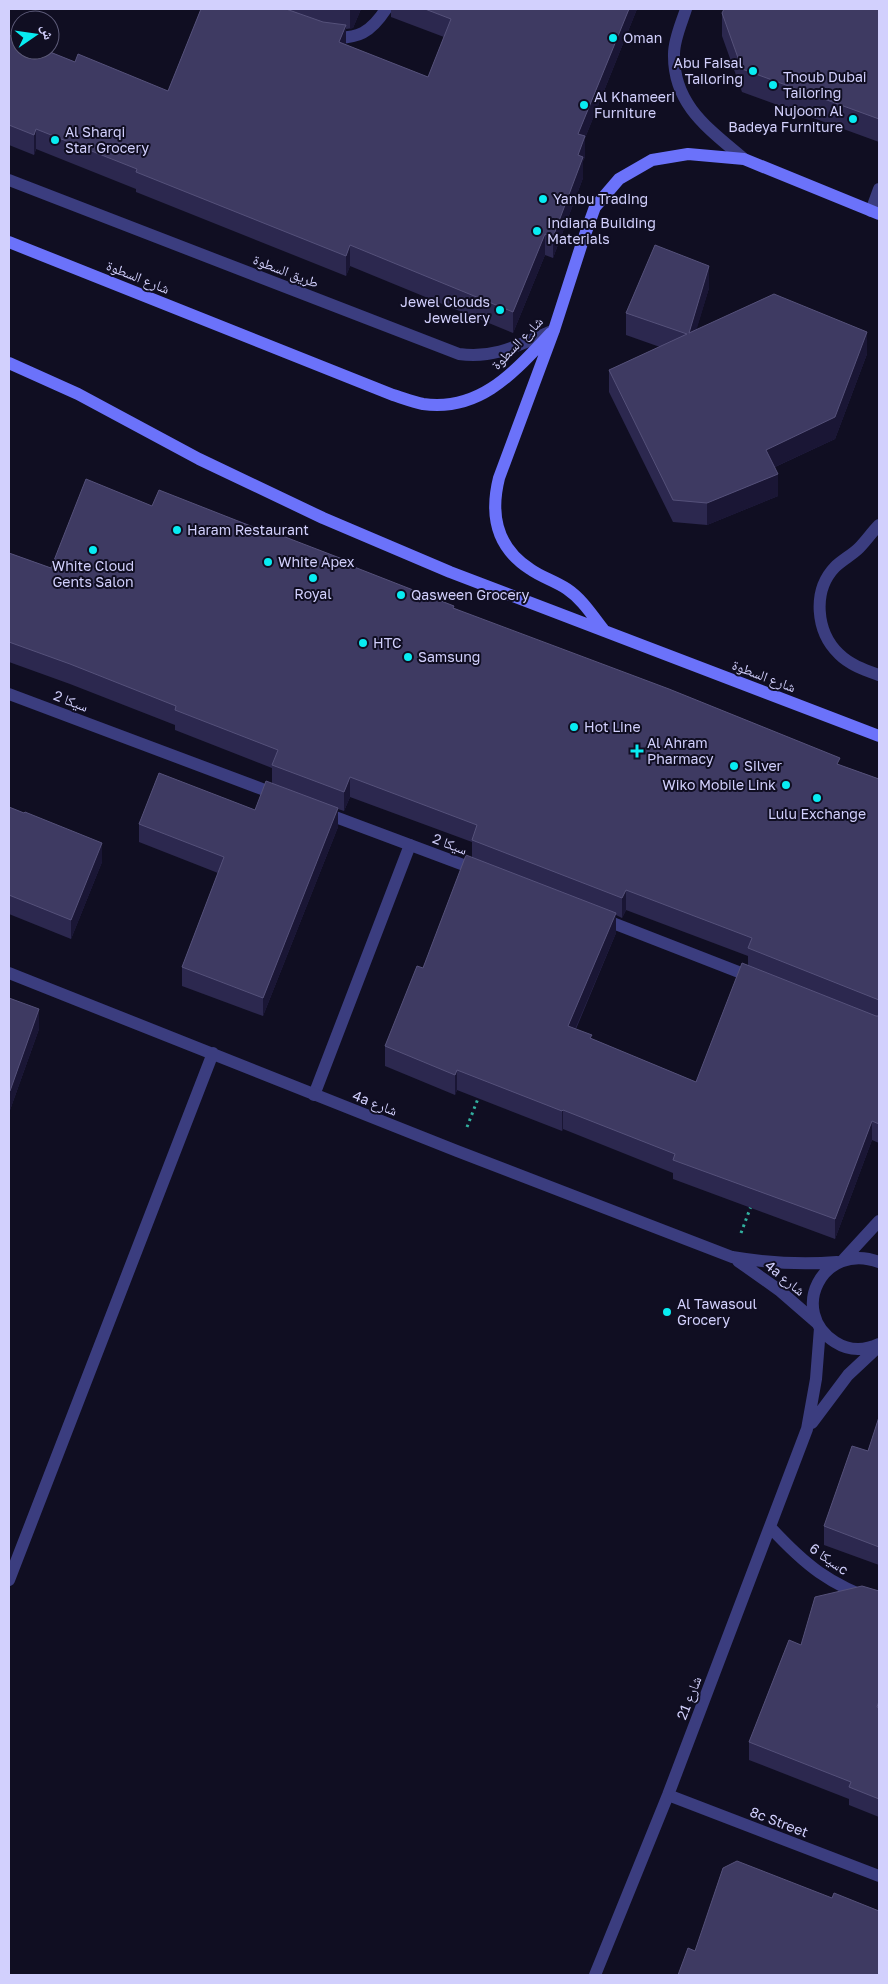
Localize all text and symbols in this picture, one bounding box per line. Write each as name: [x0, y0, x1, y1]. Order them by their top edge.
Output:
north arrow: [10, 10, 60, 60]
text: ش: [37, 23, 58, 41]
place label: Oman: [623, 29, 662, 46]
marker: Oman: [607, 32, 619, 44]
place label: Abu Faisal Tailoring: [674, 54, 743, 87]
marker: Abu Faisal Tailoring: [747, 65, 759, 77]
place label: Tnoub Dubai Tailoring: [783, 68, 867, 101]
marker: Tnoub Dubai Tailoring: [767, 79, 779, 91]
place label: Al Khameeri Furniture: [594, 88, 675, 121]
marker: Al Khameeri Furniture: [578, 99, 590, 111]
place label: Nujoom Al Badeya Furniture: [728, 102, 843, 135]
marker: Nujoom Al Badeya Furniture: [847, 113, 859, 125]
place label: Al Sharqi Star Grocery: [65, 123, 149, 156]
marker: Al Sharqi Star Grocery: [49, 134, 61, 146]
place label: Yanbu Trading: [553, 190, 648, 207]
marker: Yanbu Trading: [537, 193, 549, 205]
place label: Indiana Building Materials: [547, 214, 656, 247]
marker: Indiana Building Materials: [531, 225, 543, 237]
street label: طريق السطوة: [250, 250, 321, 293]
street label: شارع السطوة: [103, 256, 172, 299]
place label: Jewel Clouds Jewellery: [400, 293, 490, 326]
marker: Jewel Clouds Jewellery: [494, 304, 506, 316]
street label: شارع السطوة: [487, 313, 547, 374]
place label: Haram Restaurant: [187, 521, 309, 538]
marker: Haram Restaurant: [171, 524, 183, 536]
marker: White Cloud Gents Salon: [87, 544, 99, 556]
place label: White Apex: [278, 553, 355, 570]
marker: White Apex: [262, 556, 274, 568]
place label: White Cloud Gents Salon: [52, 557, 134, 590]
marker: Royal: [307, 572, 319, 584]
place label: Royal: [294, 585, 332, 602]
place label: Qasween Grocery: [411, 586, 529, 603]
marker: Qasween Grocery: [395, 589, 407, 601]
place label: HTC: [373, 634, 402, 651]
marker: HTC: [357, 637, 369, 649]
place label: Samsung: [418, 648, 480, 665]
marker: Samsung: [402, 651, 414, 663]
street label: شارع السطوة: [729, 656, 798, 697]
street label: سيكا 2: [51, 686, 91, 715]
place label: Hot Line: [584, 718, 641, 735]
marker: Hot Line: [568, 721, 580, 733]
place label: Al Ahram Pharmacy: [647, 734, 714, 767]
marker: Al Ahram Pharmacy: [631, 745, 643, 757]
place label: Silver: [744, 757, 783, 774]
marker: Silver: [728, 760, 740, 772]
place label: Wiko Mobile Link: [662, 776, 776, 793]
marker: Wiko Mobile Link: [780, 779, 792, 791]
marker: Lulu Exchange: [811, 792, 823, 804]
place label: Lulu Exchange: [768, 805, 866, 822]
street label: سيكا 2: [430, 829, 470, 858]
street label: 4a شارع: [350, 1086, 400, 1121]
street label: 4a شارع: [761, 1256, 809, 1300]
place label: Al Tawasoul Grocery: [677, 1295, 757, 1328]
marker: Al Tawasoul Grocery: [661, 1306, 673, 1318]
street label: سيكا 6c: [806, 1539, 852, 1579]
street label: شارع 21: [673, 1674, 706, 1723]
street label: 8c Street: [748, 1803, 811, 1840]

